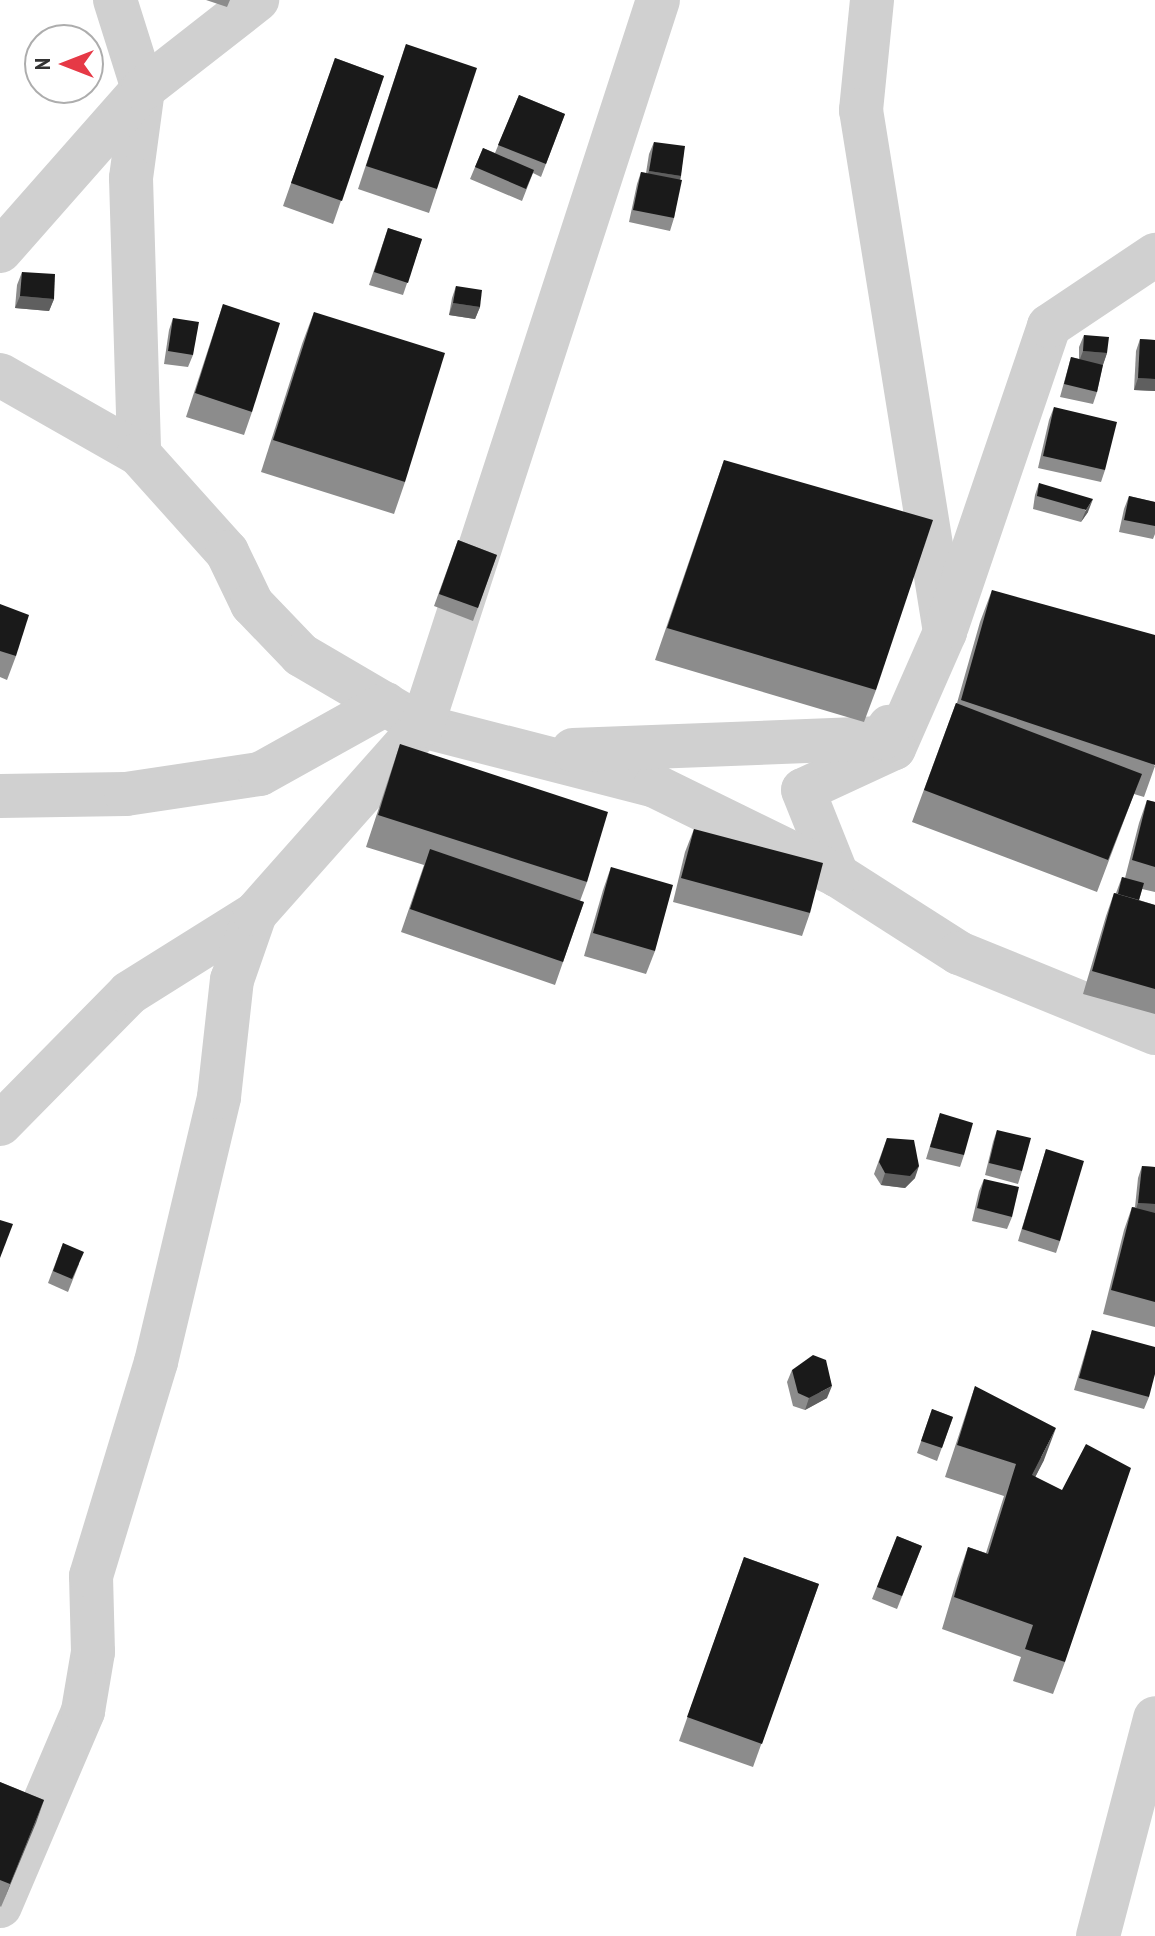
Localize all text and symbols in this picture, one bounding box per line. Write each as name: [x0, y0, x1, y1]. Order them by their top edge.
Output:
north arrow: [24, 24, 104, 104]
text: N: [28, 58, 56, 70]

